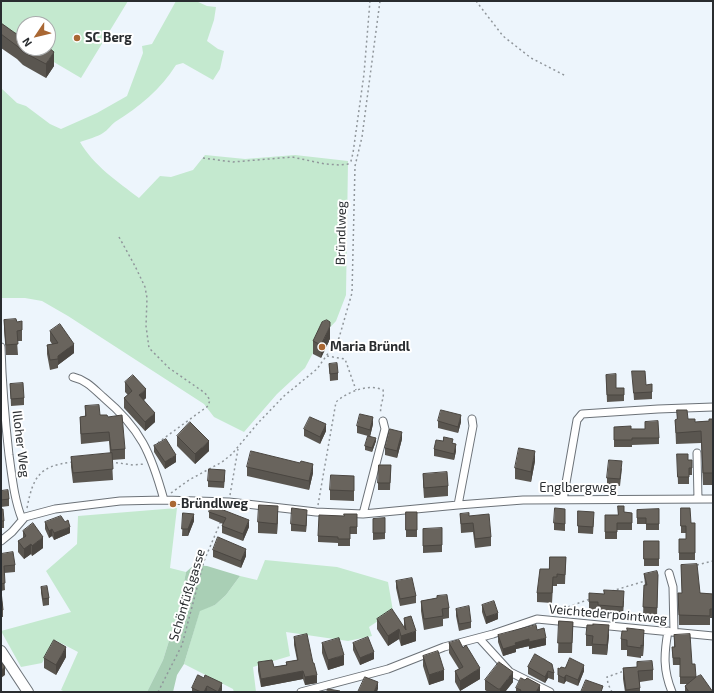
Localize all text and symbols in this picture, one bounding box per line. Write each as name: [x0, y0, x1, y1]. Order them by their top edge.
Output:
north arrow: [16, 16, 56, 56]
place label: SC Berg: [85, 30, 132, 46]
marker: SC Berg: [72, 33, 82, 43]
text: N: [19, 36, 34, 50]
street label: Bründlweg: [333, 201, 349, 265]
place label: Maria Bründl: [330, 339, 410, 355]
marker: Maria Bründl: [317, 342, 327, 352]
street label: Illoher Weg: [9, 410, 33, 478]
street label: Englbergweg: [539, 480, 617, 496]
place label: Bründlweg: [181, 496, 248, 512]
marker: Bründlweg: [168, 499, 178, 509]
street label: Schönfüßlgasse: [166, 547, 208, 643]
street label: Veichtederpointweg: [548, 601, 668, 627]

